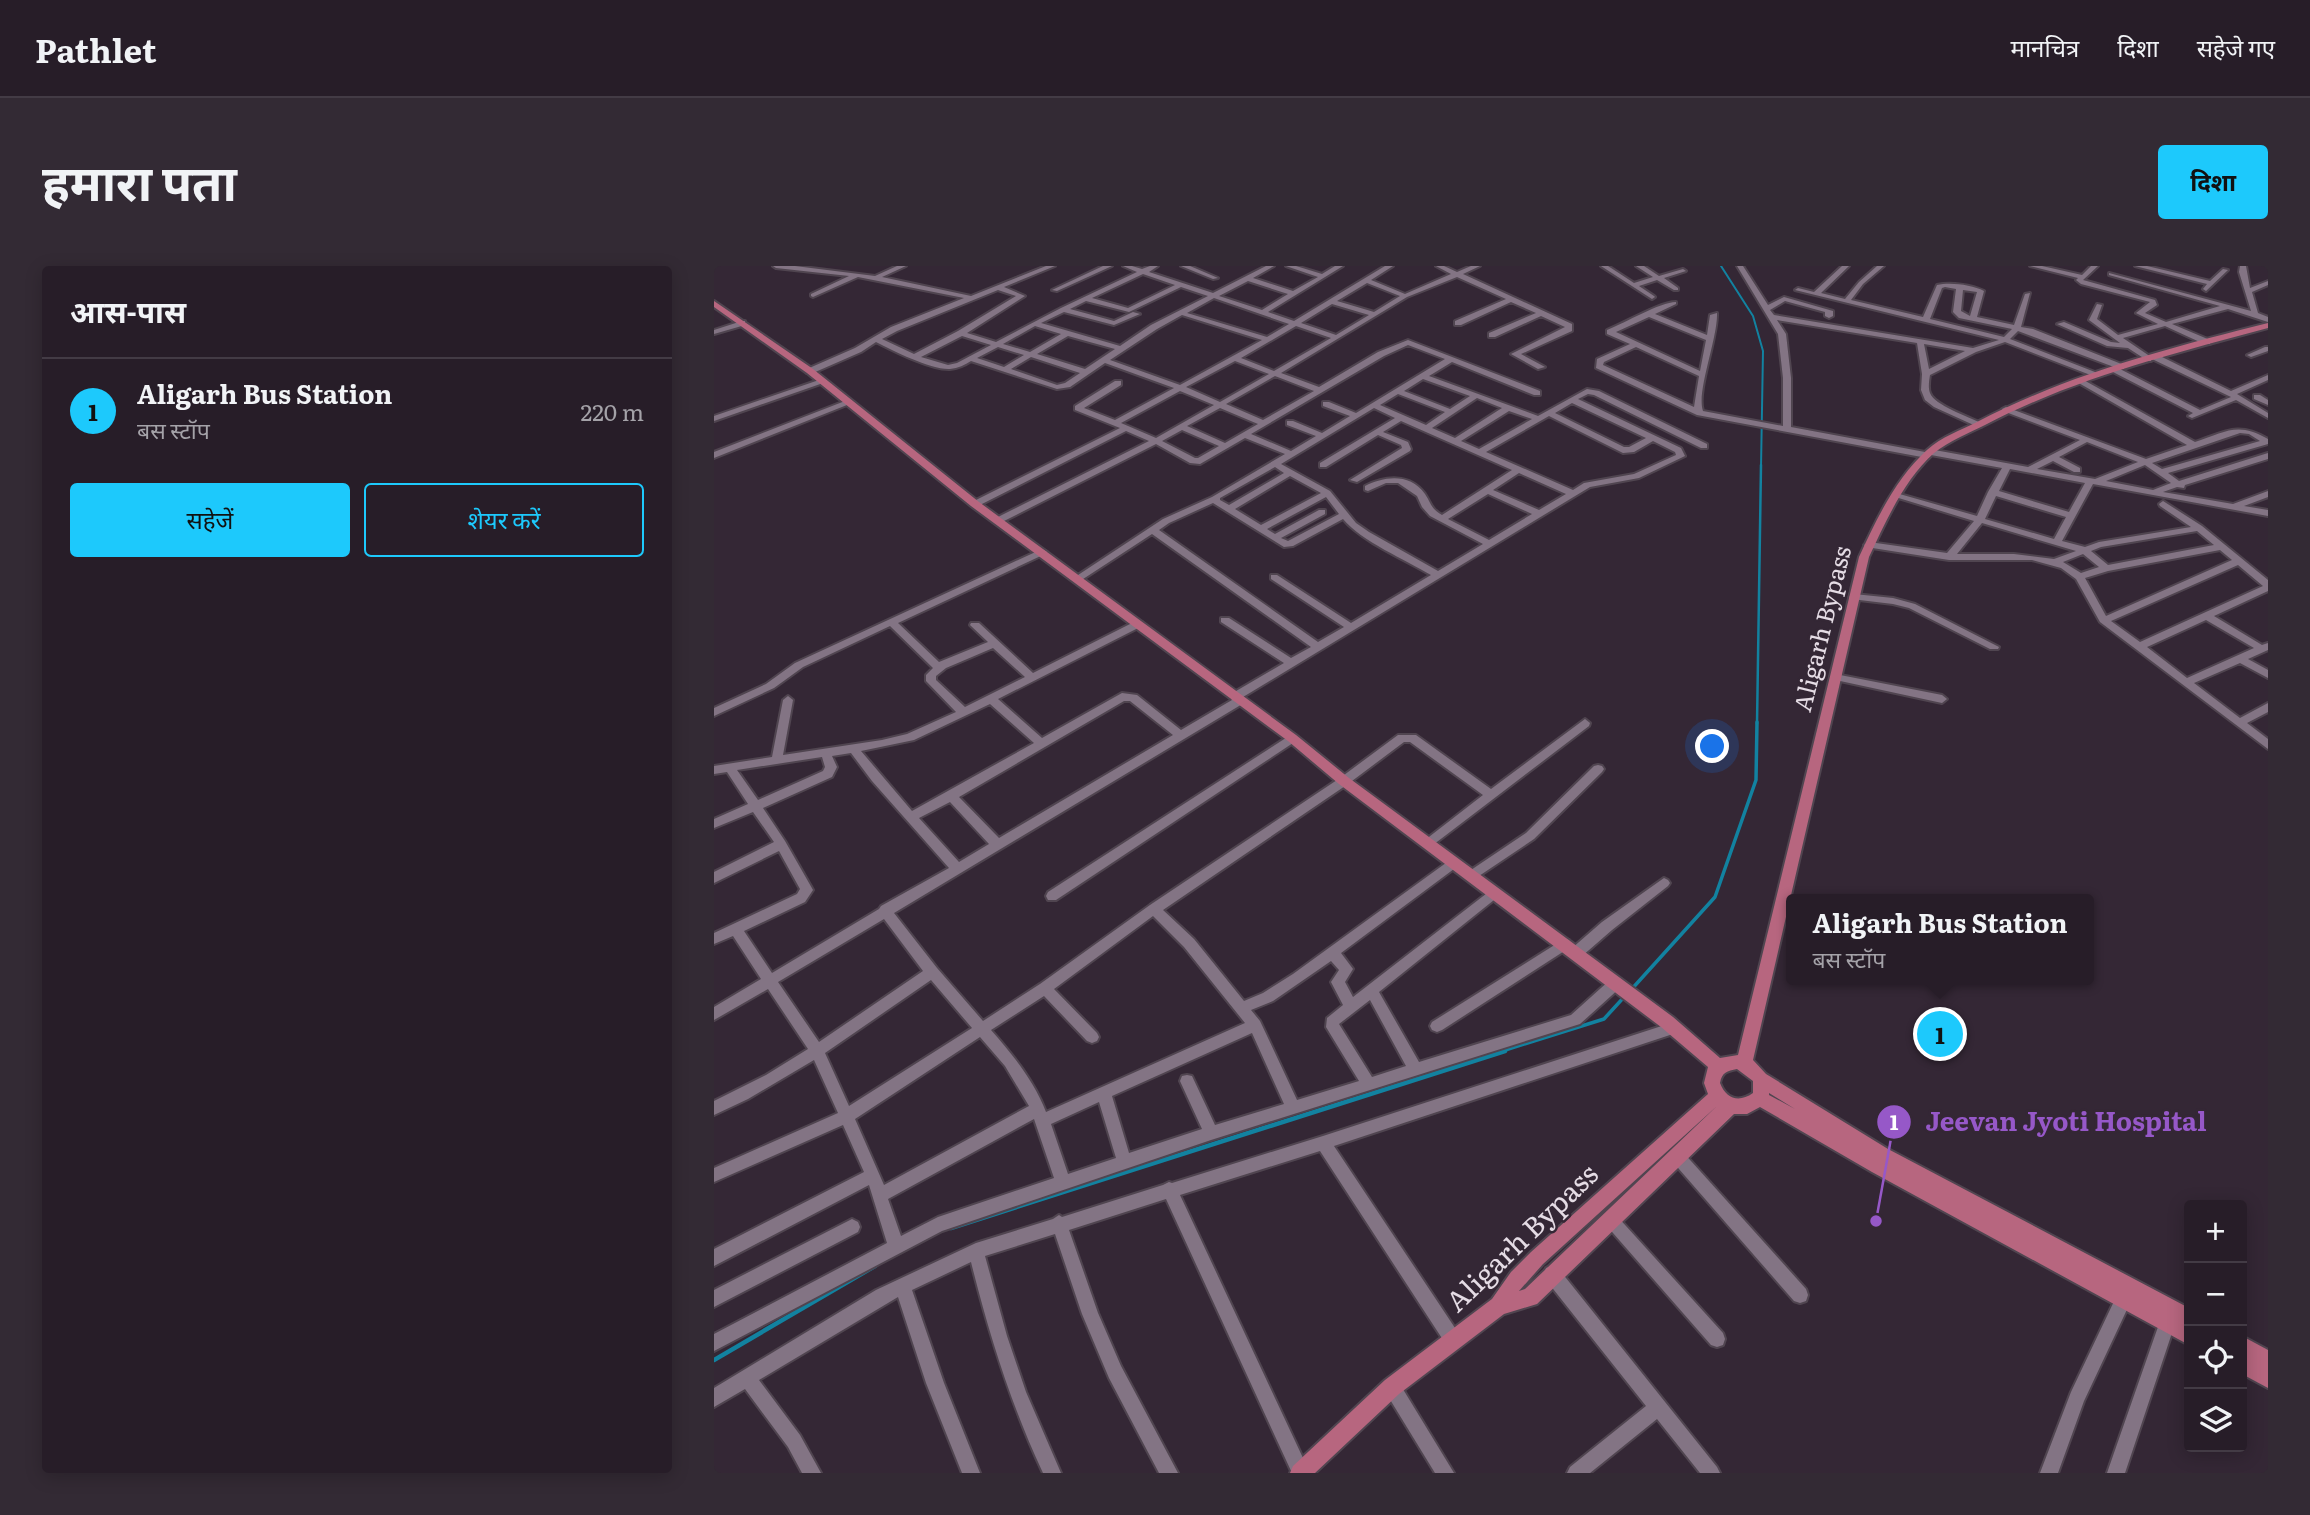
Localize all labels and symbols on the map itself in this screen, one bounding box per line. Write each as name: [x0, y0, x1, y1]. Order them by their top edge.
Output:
street label: Aligarh Bypass: [1783, 542, 1858, 715]
your location: [1695, 729, 1729, 763]
pin: 1: [1917, 1008, 1963, 1060]
callout: Jeevan Jyoti Hospital: [1877, 1099, 2221, 1146]
text: Jeevan Jyoti Hospital: [1925, 1100, 2207, 1139]
text: 1: [1890, 1105, 1899, 1136]
street label: Aligarh Bypass: [1435, 1153, 1606, 1320]

